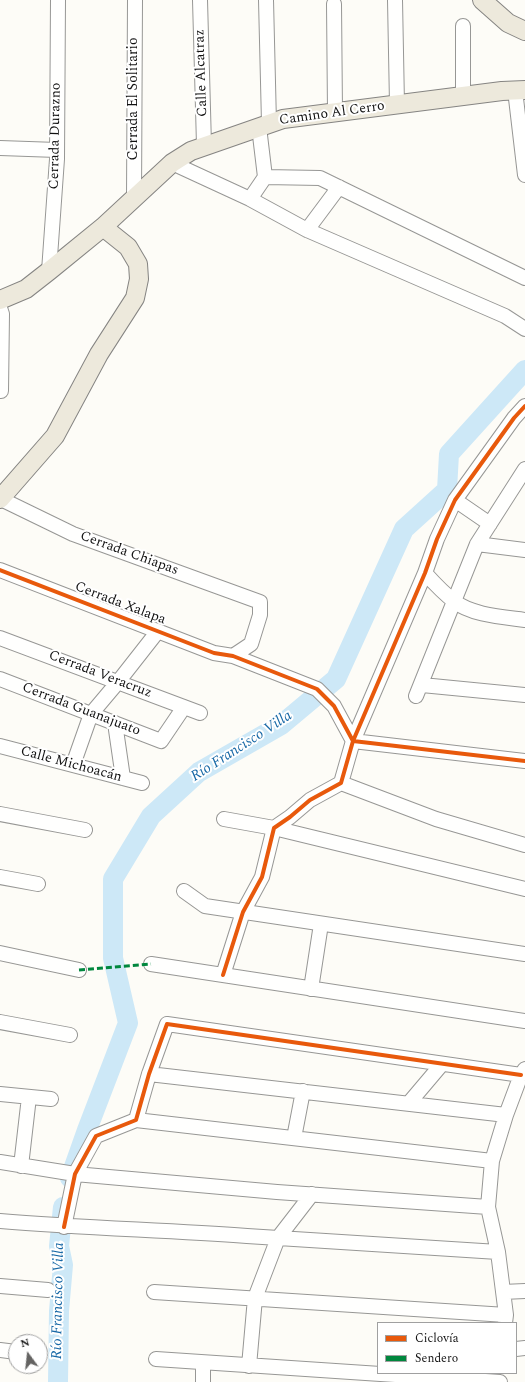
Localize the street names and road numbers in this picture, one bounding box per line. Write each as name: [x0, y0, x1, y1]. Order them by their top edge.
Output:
street label: Calle Alcatraz: [192, 29, 212, 117]
street label: Cerrada El Solitario: [126, 37, 142, 161]
street label: Cerrada Durazno: [47, 82, 65, 190]
street label: Camino Al Cerro: [278, 98, 386, 130]
street label: Cerrada Chiapas: [77, 528, 181, 580]
street label: Cerrada Xalapa: [72, 579, 168, 629]
street label: Cerrada Veracruz: [46, 648, 154, 702]
street label: Cerrada Guanajuato: [20, 680, 142, 740]
street label: Calle Michoacán: [18, 743, 124, 787]

